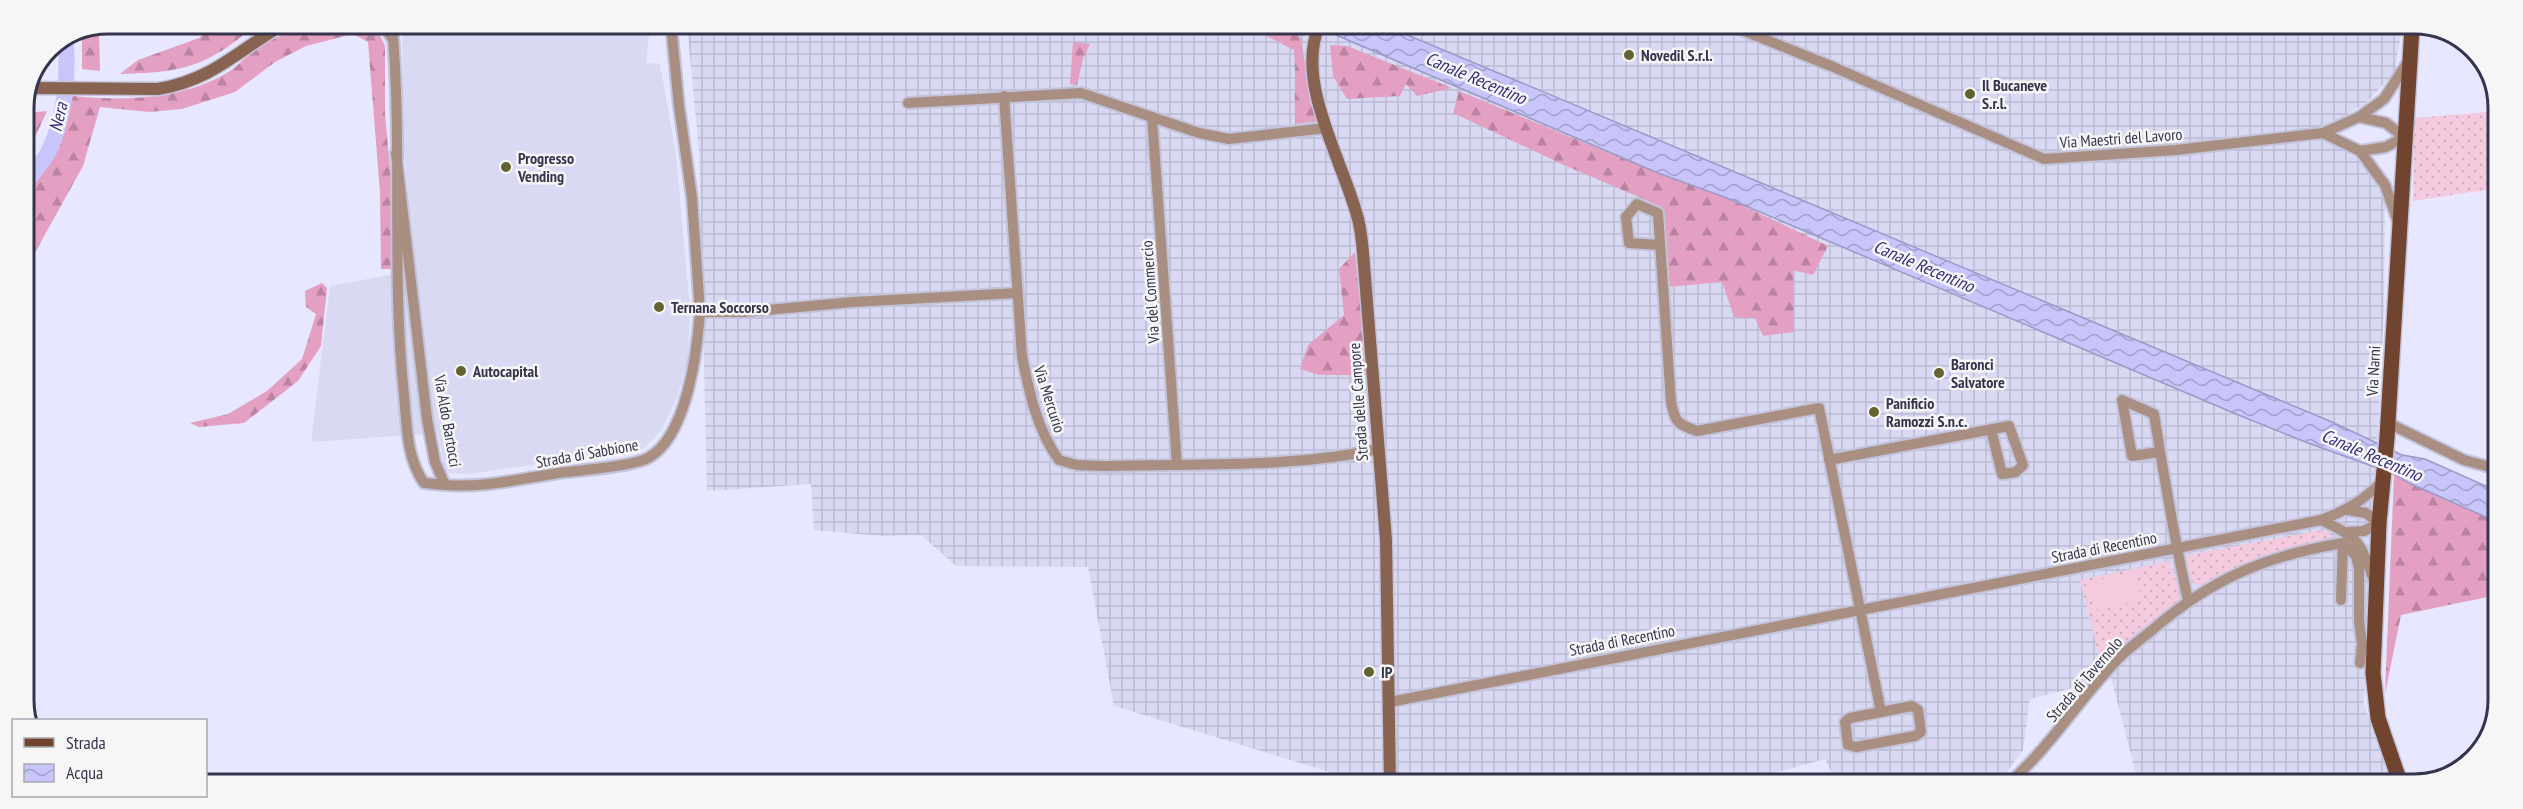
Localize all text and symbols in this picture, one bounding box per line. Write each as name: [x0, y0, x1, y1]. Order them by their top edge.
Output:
place label: Novedil S.r.l.: [1641, 45, 1713, 65]
water label: Canale Recentino: [1422, 47, 1531, 110]
marker: Novedil S.r.l.: [1622, 48, 1636, 62]
place label: Il Bucaneve S.r.l.: [1982, 75, 2047, 113]
marker: Il Bucaneve S.r.l.: [1963, 87, 1977, 101]
water label: Nera: [44, 99, 73, 134]
street label: Via Maestri del Lavoro: [2058, 124, 2183, 152]
place label: Progresso Vending: [517, 148, 574, 186]
marker: Progresso Vending: [499, 160, 513, 174]
water label: Canale Recentino: [1870, 235, 1979, 298]
street label: Via del Commercio: [1136, 240, 1164, 345]
place label: Ternana Soccorso: [671, 297, 769, 317]
marker: Ternana Soccorso: [652, 300, 666, 314]
street label: Strada delle Campore: [1344, 342, 1372, 462]
street label: Via Narni: [2362, 345, 2384, 398]
place label: Baronci Salvatore: [1951, 354, 2005, 392]
place label: Autocapital: [472, 361, 538, 381]
street label: Via Mercurio: [1029, 362, 1070, 435]
marker: Autocapital: [454, 364, 468, 378]
marker: Baronci Salvatore: [1932, 366, 1946, 380]
street label: Via Aldo Bartocci: [430, 372, 466, 469]
place label: Panificio Ramozzi S.n.c.: [1886, 393, 1967, 431]
marker: Panificio Ramozzi S.n.c.: [1867, 405, 1881, 419]
water label: Canale Recentino: [2318, 424, 2427, 487]
street label: Strada di Sabbione: [534, 434, 640, 472]
street label: Strada di Recentino: [2050, 527, 2158, 567]
street label: Strada di Recentino: [1568, 620, 1676, 660]
street label: Strada di Tavernolo: [2042, 632, 2126, 726]
place label: IP: [1381, 662, 1393, 682]
marker: IP: [1362, 665, 1376, 679]
legend: [12, 719, 207, 797]
text: Strada: [66, 731, 106, 754]
text: Acqua: [66, 761, 103, 784]

